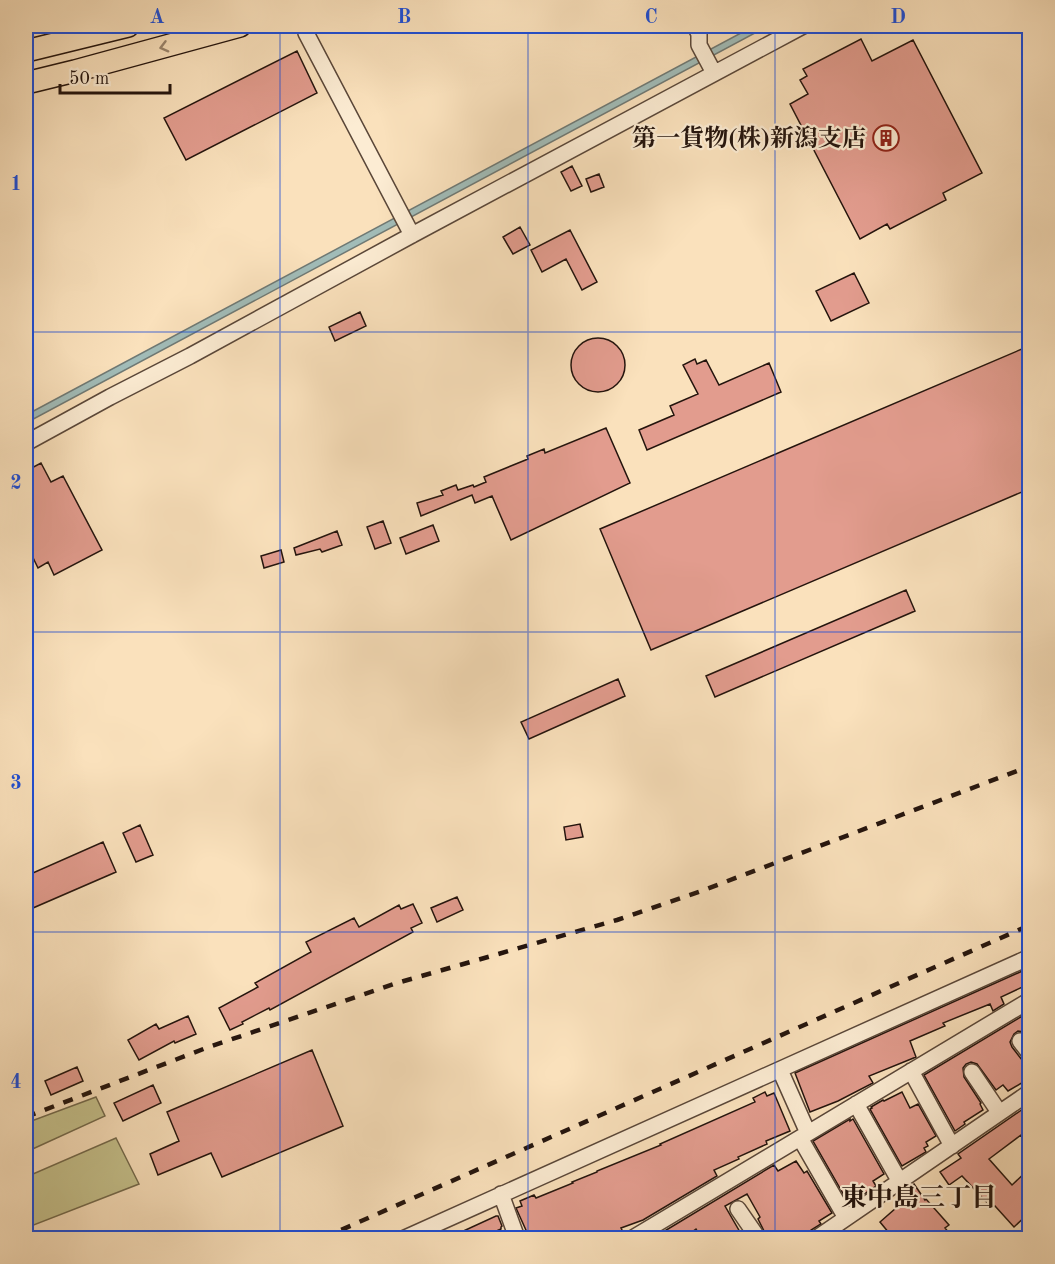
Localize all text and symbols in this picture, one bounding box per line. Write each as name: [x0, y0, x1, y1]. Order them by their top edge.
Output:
text: A: [149, 8, 165, 28]
text: B: [397, 8, 411, 28]
text: C: [644, 8, 658, 28]
text: D: [890, 8, 906, 28]
one-way arrow: [159, 40, 170, 52]
scale bar: [60, 57, 170, 95]
text: 50 m: [69, 70, 109, 88]
building icon: 第一貨物(株)新潟支店: [871, 123, 901, 153]
place label: 第一貨物(株)新潟支店: [632, 125, 866, 152]
text: 1: [10, 175, 22, 195]
text: 2: [10, 474, 22, 494]
text: 3: [10, 774, 22, 794]
text: 4: [10, 1073, 22, 1093]
district label: 東中島三丁目: [841, 1183, 997, 1212]

